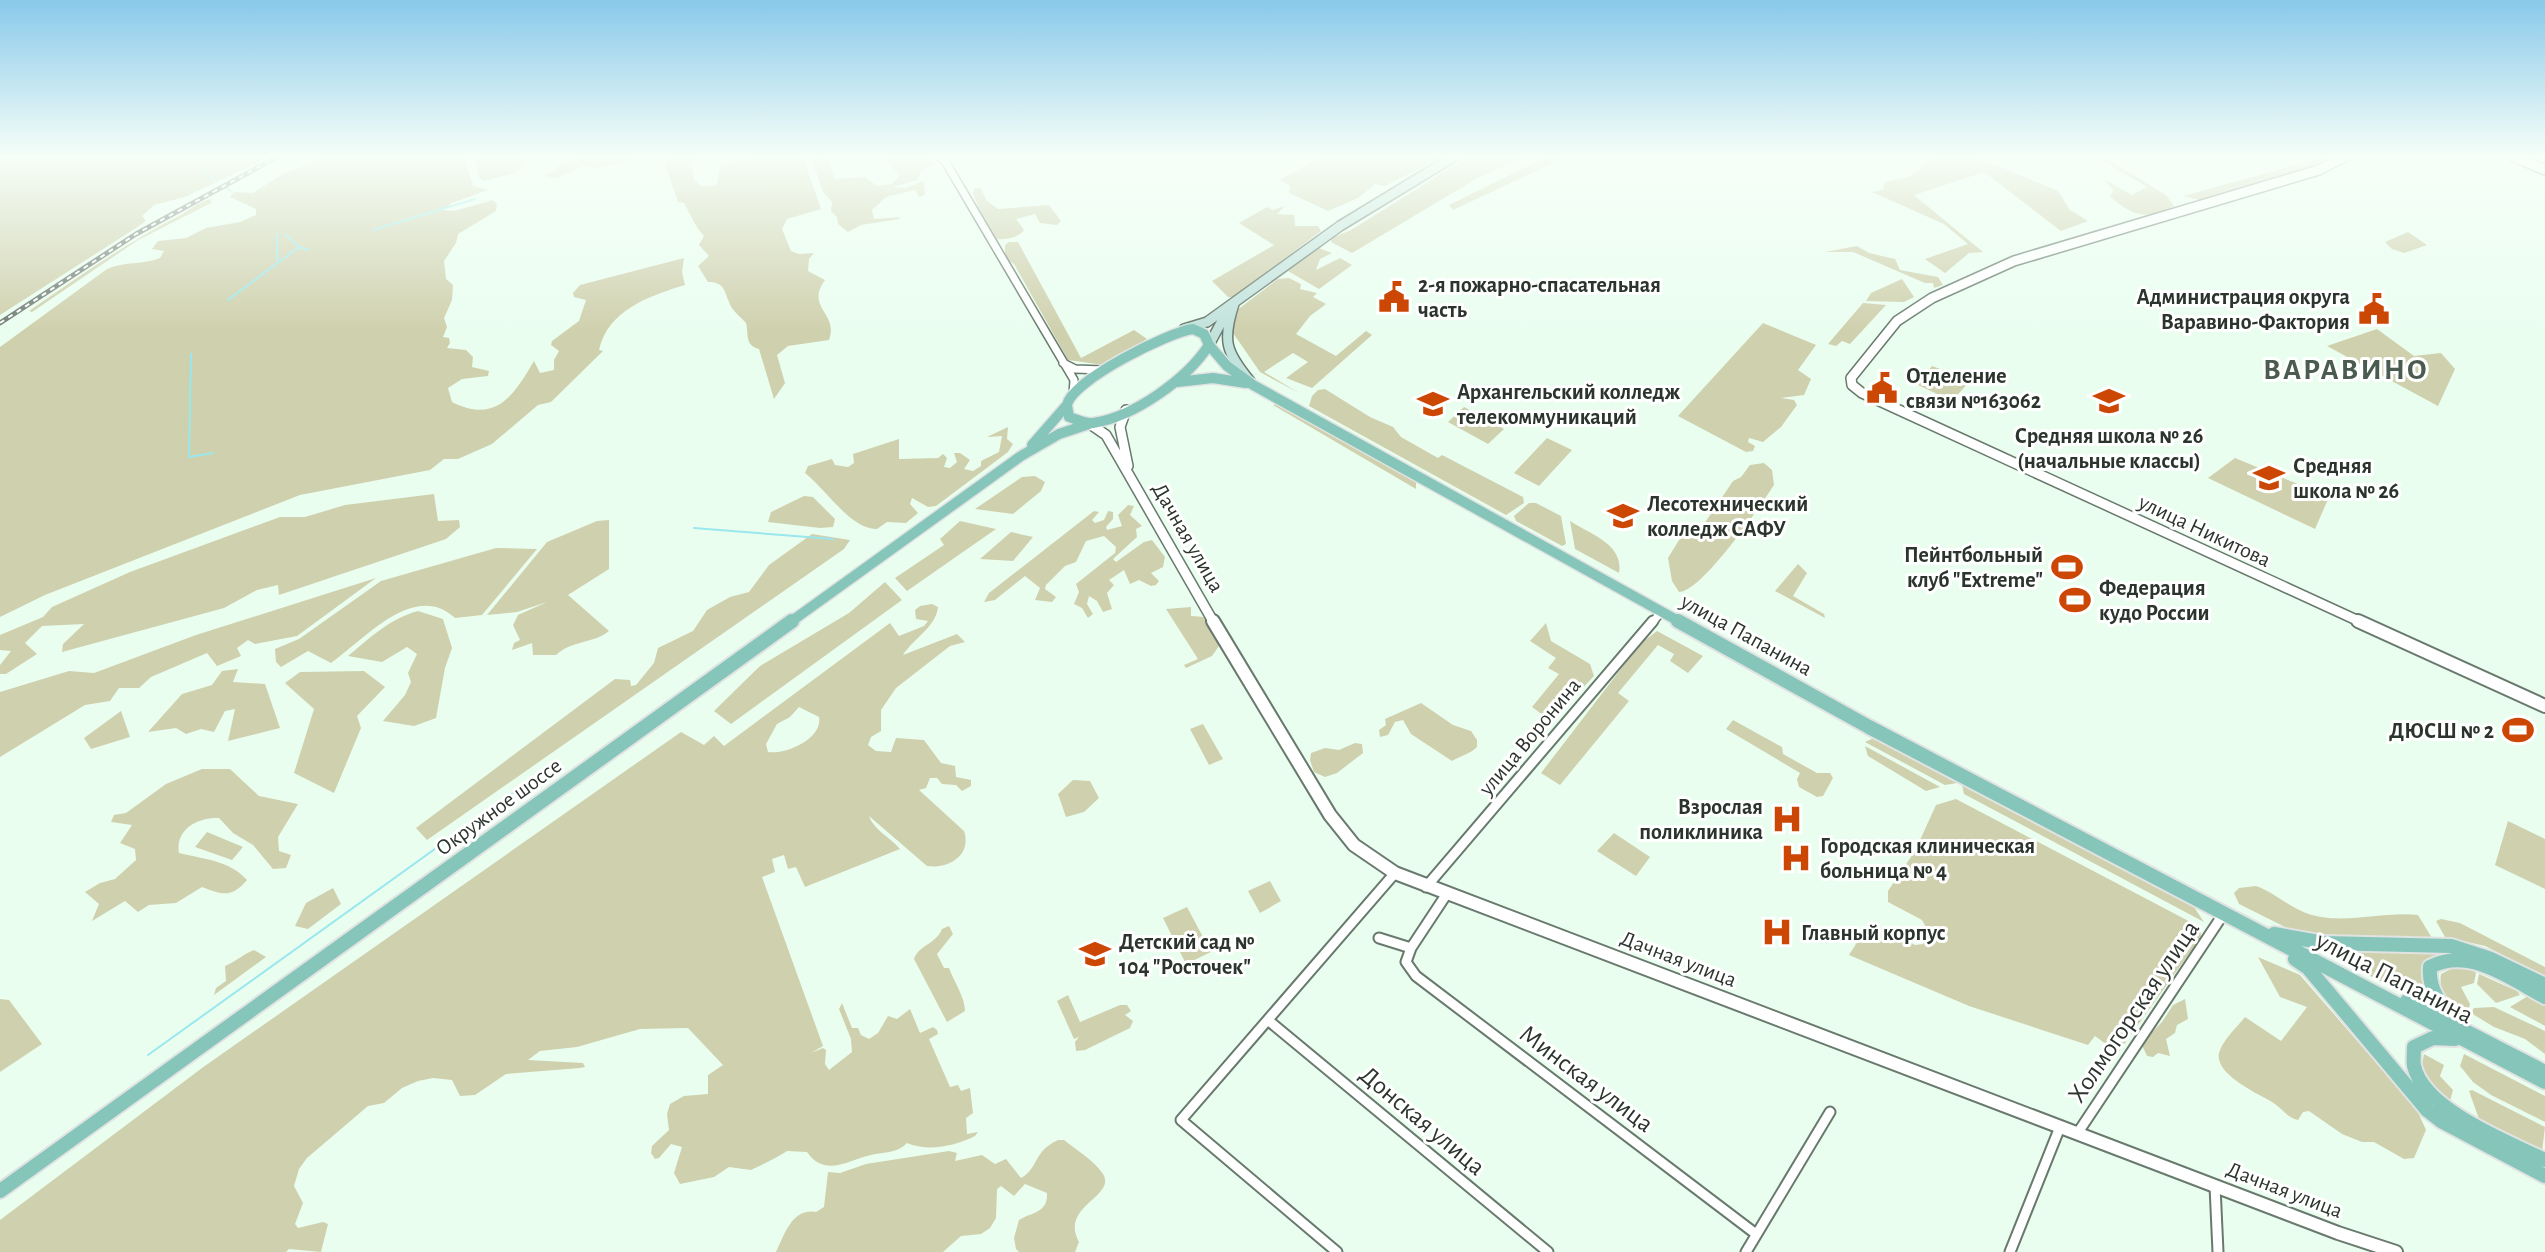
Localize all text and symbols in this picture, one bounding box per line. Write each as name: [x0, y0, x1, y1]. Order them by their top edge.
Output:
place label: 2-я пожарно-спасательная часть: [1418, 274, 1661, 321]
public building icon: 2-я пожарно-спасательная часть: [1377, 280, 1411, 314]
place label: Администрация округа Варавино-Фактория: [2136, 286, 2350, 333]
public building icon: Администрация округа Варавино-Фактория: [2357, 292, 2391, 326]
district label: ВАРАВИНО: [2263, 355, 2429, 385]
place label: Отделение связи №163062: [1906, 365, 2041, 412]
public building icon: Отделение связи №163062: [1865, 371, 1899, 405]
place label: Архангельский колледж телекоммуникаций: [1456, 381, 1680, 429]
school or university icon: Средняя школа № 26 (начальные классы): [2092, 384, 2126, 418]
school or university icon: Архангельский колледж телекоммуникаций: [1416, 387, 1450, 421]
place label: Средняя школа № 26 (начальные классы): [2015, 425, 2203, 472]
place label: Средняя школа № 26: [2293, 455, 2399, 502]
school or university icon: Средняя школа № 26: [2252, 461, 2286, 495]
street label: Дачная улица: [1148, 479, 1228, 596]
street label: улица Никитова: [2134, 490, 2274, 571]
place label: Лесотехнический колледж САФУ: [1647, 493, 1808, 540]
school or university icon: Лесотехнический колледж САФУ: [1606, 499, 1640, 533]
place label: Пейнтбольный клуб "Extreme": [1904, 544, 2043, 592]
sports icon: Пейнтбольный клуб "Extreme": [2050, 550, 2084, 584]
place label: Федерация кудо России: [2099, 577, 2210, 625]
sports icon: Федерация кудо России: [2058, 583, 2092, 617]
street label: улица Папанина: [1676, 589, 1816, 680]
street label: улица Воронина: [1474, 674, 1585, 800]
sports icon: ДЮСШ № 2: [2501, 713, 2535, 747]
place label: ДЮСШ № 2: [2389, 720, 2494, 742]
street label: Окружное шоссе: [432, 754, 566, 860]
place label: Взрослая поликлиника: [1639, 796, 1763, 843]
hospital icon: Взрослая поликлиника: [1770, 802, 1804, 836]
place label: Городская клиническая больница № 4: [1820, 835, 2035, 882]
hospital icon: Городская клиническая больница № 4: [1779, 841, 1813, 875]
hospital icon: Главный корпус: [1760, 915, 1794, 949]
street label: Холмогорская улица: [2063, 916, 2204, 1107]
place label: Главный корпус: [1801, 922, 1946, 945]
street label: Дачная улица: [1618, 927, 1740, 991]
street label: улица Папанина: [2311, 927, 2477, 1029]
place label: Детский сад № 104 "Росточек": [1119, 931, 1255, 978]
school or university icon: Детский сад № 104 "Росточек": [1078, 937, 1112, 971]
street label: Минская улица: [1515, 1020, 1658, 1137]
street label: Донская улица: [1355, 1061, 1490, 1181]
street label: Дачная улица: [2224, 1158, 2346, 1222]

